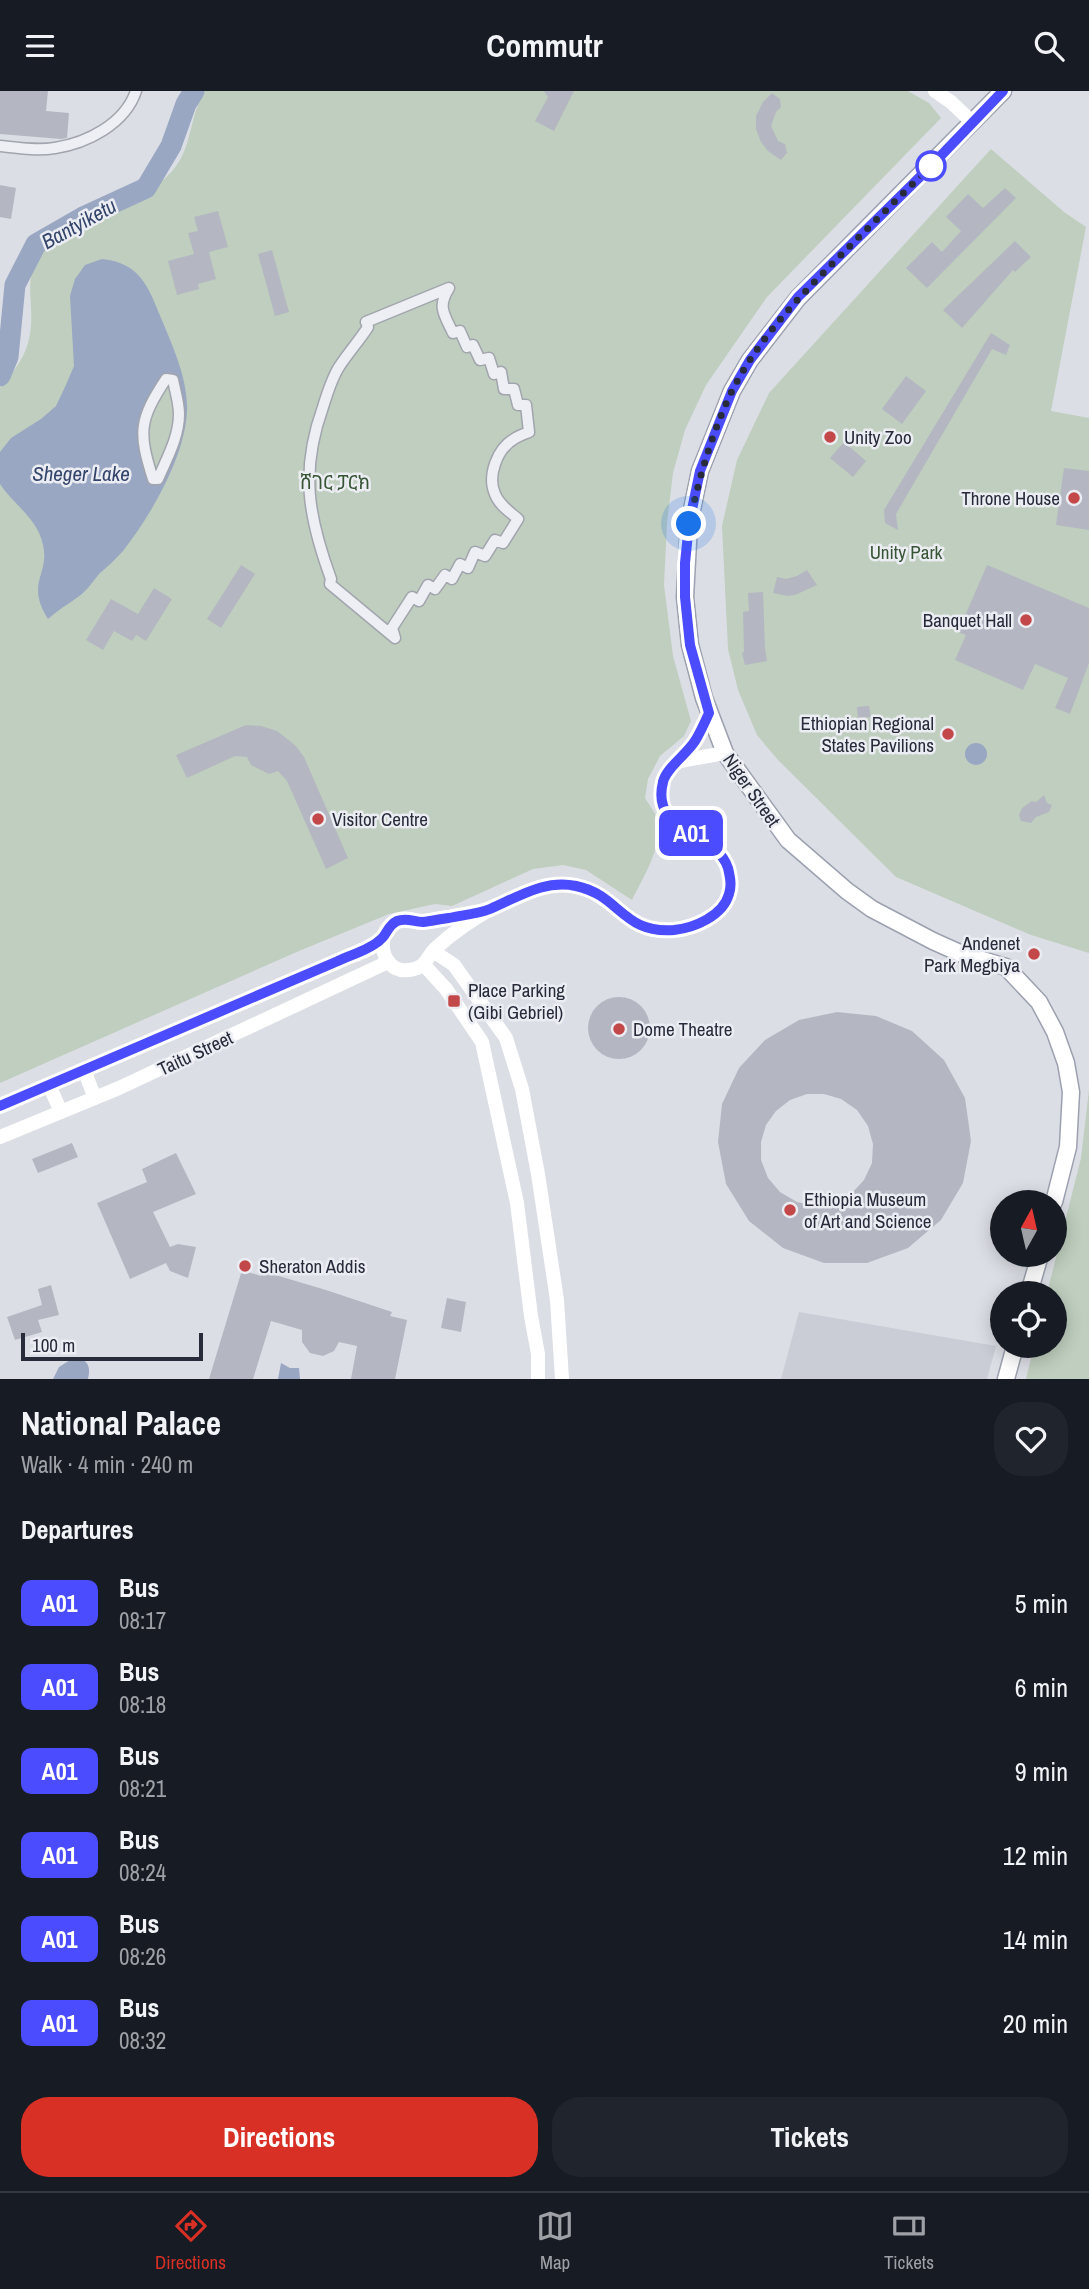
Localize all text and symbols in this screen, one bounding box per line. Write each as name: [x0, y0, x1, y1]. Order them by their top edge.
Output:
text: Commutr: [486, 24, 603, 67]
icon: menu: [21, 27, 59, 65]
icon: search: [1030, 27, 1068, 65]
unlabelled marker: [916, 151, 946, 181]
water label: Bantyiketu: [36, 191, 122, 256]
place label: Unity Zoo: [844, 424, 912, 450]
marker: Unity Zoo: [822, 429, 838, 445]
water label: Sheger Lake: [32, 459, 130, 488]
park label: ሸገር ፓርክ: [300, 469, 370, 495]
place label: Throne House: [961, 485, 1060, 511]
marker: Throne House: [1066, 490, 1082, 506]
your location: [671, 506, 706, 541]
park label: Unity Park: [870, 539, 943, 565]
place label: Banquet Hall: [923, 607, 1012, 633]
marker: Banquet Hall: [1018, 612, 1034, 628]
place label: Ethiopian Regional States Pavilions: [801, 710, 934, 758]
marker: Ethiopian Regional States Pavilions: [940, 726, 956, 742]
street label: Niger Street: [717, 748, 787, 832]
place label: Visitor Centre: [332, 806, 428, 832]
line badge: A01: [651, 810, 731, 856]
marker: Visitor Centre: [310, 811, 326, 827]
text: A01: [673, 817, 709, 849]
place label: Andenet Park Megbiya: [924, 930, 1021, 978]
marker: Andenet Park Megbiya: [1026, 946, 1042, 962]
place label: Place Parking (Gibi Gebriel): [468, 977, 565, 1025]
marker: Place Parking (Gibi Gebriel): [446, 993, 462, 1009]
place label: Dome Theatre: [633, 1016, 732, 1042]
marker: Dome Theatre: [611, 1021, 627, 1037]
street label: Taitu Street: [153, 1024, 237, 1082]
place label: Ethiopia Museum of Art and Science: [804, 1186, 931, 1234]
north arrow: [990, 1190, 1068, 1267]
map controls: [990, 1190, 1067, 1358]
marker: Ethiopia Museum of Art and Science: [782, 1202, 798, 1218]
place label: Sheraton Addis: [259, 1253, 366, 1279]
marker: Sheraton Addis: [237, 1258, 253, 1274]
button: locate: [990, 1281, 1067, 1358]
scale bar: [21, 1330, 203, 1362]
text: 100 m: [32, 1332, 75, 1358]
text: National Palace: [21, 1401, 221, 1445]
button: heart: [994, 1402, 1068, 1476]
text: Walk · 4 min · 240 m: [21, 1449, 193, 1480]
text: Departures: [21, 1512, 134, 1547]
text: Bus: [119, 1570, 159, 1605]
text: 5 min: [1015, 1586, 1068, 1621]
text: A01: [41, 1587, 78, 1619]
text: 08:17: [119, 1605, 166, 1636]
text: Bus: [119, 1654, 159, 1689]
text: 6 min: [1015, 1670, 1068, 1705]
text: A01: [41, 1671, 78, 1703]
text: 08:18: [119, 1689, 166, 1720]
text: Bus: [119, 1738, 159, 1773]
text: 9 min: [1015, 1754, 1068, 1789]
text: A01: [41, 1755, 78, 1787]
text: 08:21: [119, 1773, 166, 1804]
text: Bus: [119, 1822, 159, 1857]
text: 12 min: [1003, 1838, 1068, 1873]
text: A01: [41, 1839, 78, 1871]
text: 08:24: [119, 1857, 166, 1888]
text: Bus: [119, 1906, 159, 1941]
text: 14 min: [1003, 1922, 1068, 1957]
text: A01: [41, 1923, 78, 1955]
text: 08:26: [119, 1941, 166, 1972]
text: Bus: [119, 1990, 159, 2025]
text: 20 min: [1003, 2006, 1068, 2041]
text: A01: [41, 2007, 78, 2039]
text: 08:32: [119, 2025, 166, 2056]
button: Directions: [21, 2097, 538, 2177]
button: Tickets: [552, 2097, 1068, 2177]
tab: Directions: [155, 2207, 226, 2275]
tab: Map: [536, 2207, 574, 2275]
tab: Tickets: [884, 2207, 934, 2275]

